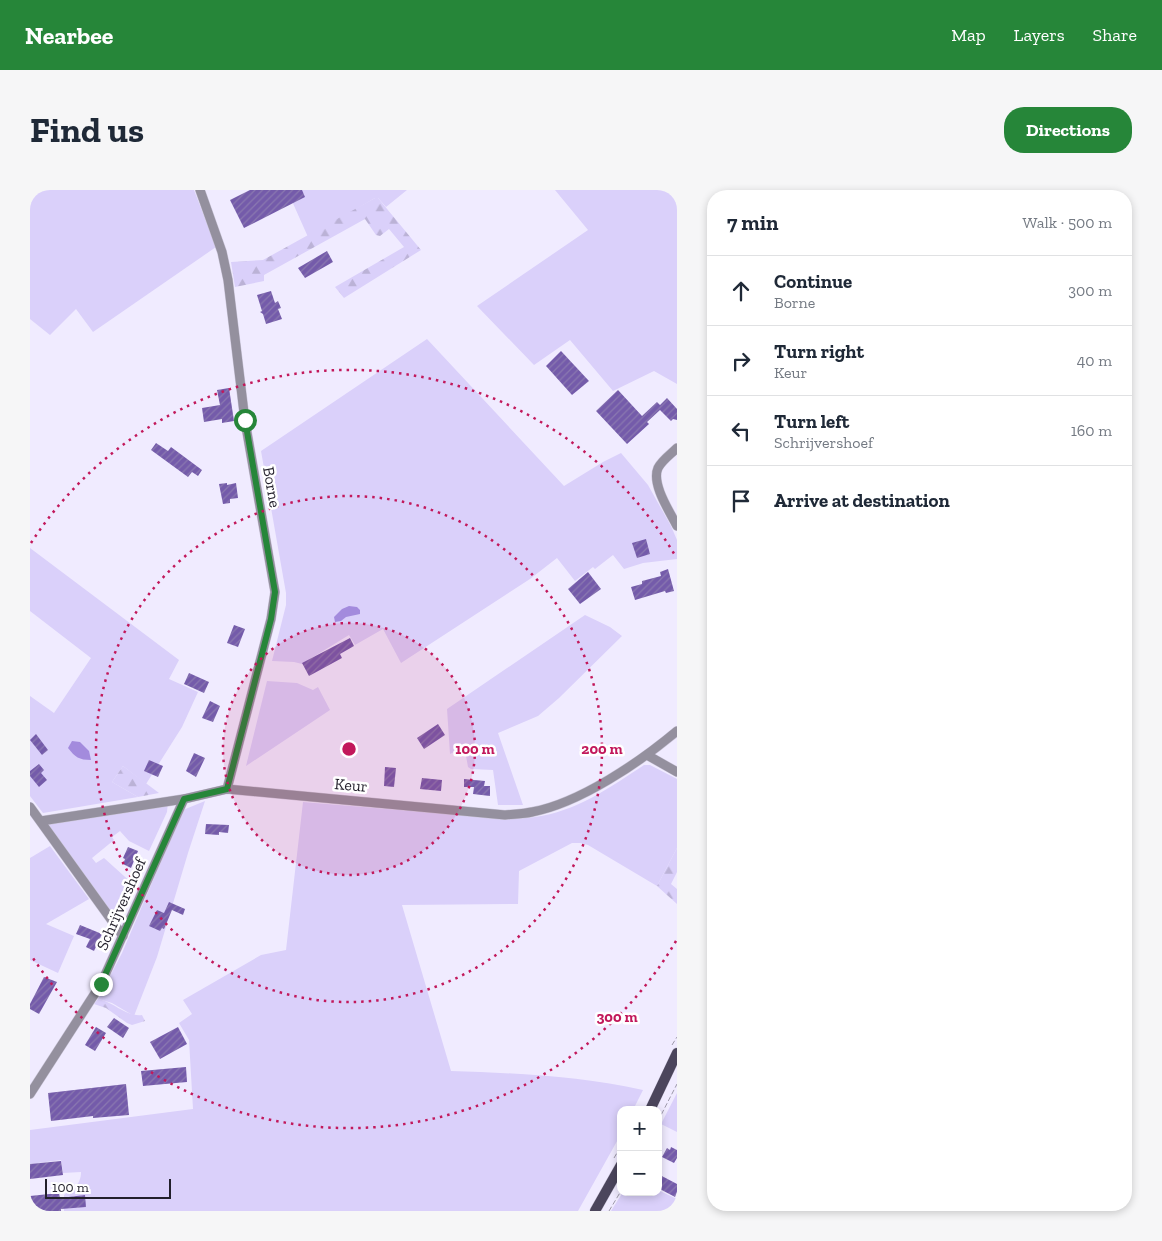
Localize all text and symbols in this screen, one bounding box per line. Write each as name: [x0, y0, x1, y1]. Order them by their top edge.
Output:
text: Nearbee: [25, 21, 113, 50]
text: Map: [951, 24, 986, 46]
text: Layers: [1014, 24, 1065, 46]
text: Share: [1093, 24, 1137, 46]
button: Directions: [1004, 107, 1132, 153]
text: Find us: [30, 109, 144, 151]
text: 7 min: [727, 210, 778, 235]
text: Walk · 500 m: [1023, 213, 1112, 232]
text: Continue: [774, 270, 852, 293]
icon: ahead: [727, 277, 755, 305]
text: 300 m: [1068, 281, 1112, 300]
text: Borne: [774, 293, 815, 312]
text: Turn right: [774, 340, 864, 363]
icon: right: [727, 347, 755, 375]
text: 40 m: [1077, 351, 1112, 370]
text: Keur: [774, 363, 807, 382]
route start: [234, 409, 257, 432]
text: Turn left: [774, 410, 849, 433]
icon: left: [727, 417, 755, 445]
text: 160 m: [1071, 421, 1112, 440]
text: Schrijvershoef: [774, 433, 873, 452]
street label: Borne: [259, 465, 285, 509]
icon: arrive: [727, 487, 755, 515]
text: Arrive at destination: [774, 489, 950, 512]
centre of rings: [340, 740, 358, 758]
text: 100 m: [455, 740, 495, 758]
text: 200 m: [581, 740, 623, 758]
street label: Keur: [334, 774, 369, 796]
street label: Schrijvershoef: [92, 853, 151, 953]
route end: [90, 973, 113, 996]
text: 300 m: [596, 1008, 638, 1026]
map controls: [617, 1106, 662, 1196]
button: +: [617, 1106, 662, 1151]
button: −: [617, 1151, 662, 1196]
scale bar: [45, 1176, 171, 1199]
text: 100 m: [52, 1179, 89, 1196]

